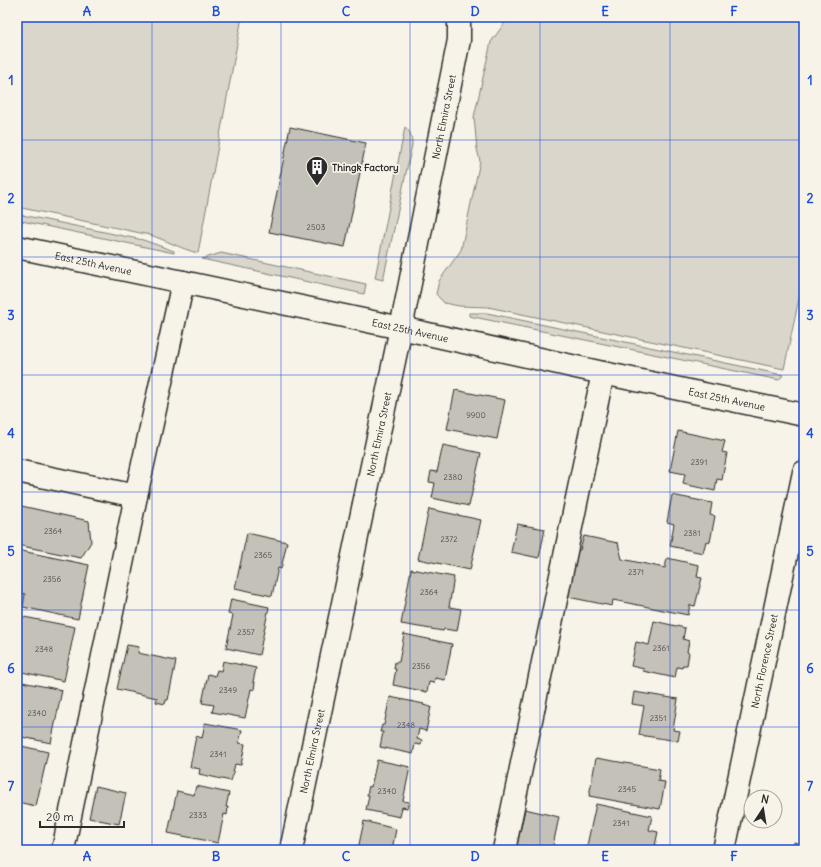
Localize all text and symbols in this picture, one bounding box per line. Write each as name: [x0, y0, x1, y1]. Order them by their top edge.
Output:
text: A: [83, 3, 92, 20]
text: B: [212, 3, 221, 20]
text: C: [342, 3, 351, 20]
text: D: [470, 3, 480, 20]
text: E: [601, 3, 609, 20]
text: F: [730, 3, 738, 20]
text: 1: [8, 72, 14, 89]
text: 1: [807, 72, 813, 89]
street label: North Elmira Street: [429, 73, 459, 160]
building icon: Thingk Factory: [304, 154, 330, 187]
place label: Thingk Factory: [332, 161, 399, 174]
text: 2: [7, 190, 15, 207]
text: 2: [806, 190, 814, 207]
house number: 2503: [307, 222, 326, 232]
street label: East 25th Avenue: [54, 249, 133, 278]
text: 3: [7, 307, 15, 324]
text: 3: [806, 307, 814, 324]
street label: East 25th Avenue: [371, 316, 450, 345]
street label: East 25th Avenue: [687, 385, 766, 414]
street label: North Elmira Street: [364, 390, 394, 478]
house number: 9900: [466, 410, 486, 420]
text: 4: [7, 425, 15, 442]
text: 4: [806, 425, 814, 442]
house number: 2391: [691, 457, 707, 467]
house number: 2380: [444, 472, 462, 482]
house number: 2364: [44, 526, 62, 536]
house number: 2381: [684, 528, 700, 538]
house number: 2372: [440, 534, 458, 544]
text: 5: [7, 543, 15, 560]
text: 5: [806, 543, 814, 560]
house number: 2365: [254, 550, 272, 560]
house number: 2371: [628, 567, 644, 577]
house number: 2356: [43, 574, 61, 584]
house number: 2364: [420, 587, 438, 597]
street label: North Florence Street: [748, 612, 781, 710]
house number: 2357: [237, 627, 255, 637]
house number: 2361: [653, 643, 669, 653]
house number: 2348: [35, 644, 53, 654]
text: 6: [7, 660, 15, 677]
text: 6: [806, 660, 814, 677]
house number: 2356: [412, 661, 430, 671]
house number: 2349: [219, 685, 237, 695]
street label: North Elmira Street: [297, 707, 328, 795]
house number: 2340: [28, 708, 46, 718]
house number: 2351: [650, 713, 666, 723]
house number: 2348: [397, 720, 415, 730]
house number: 2341: [210, 749, 226, 759]
text: 7: [8, 778, 15, 795]
text: 7: [807, 778, 814, 795]
house number: 2345: [618, 784, 636, 794]
house number: 2340: [378, 786, 396, 796]
north arrow: [743, 789, 783, 829]
text: N: [760, 792, 770, 807]
scale bar: [40, 803, 124, 829]
text: 20 m: [46, 809, 74, 824]
house number: 2333: [189, 810, 207, 820]
house number: 2341: [613, 818, 629, 828]
text: A: [83, 848, 92, 865]
text: B: [212, 848, 221, 865]
text: C: [342, 848, 351, 865]
text: D: [470, 848, 480, 865]
text: E: [601, 848, 609, 865]
text: F: [730, 848, 738, 865]

